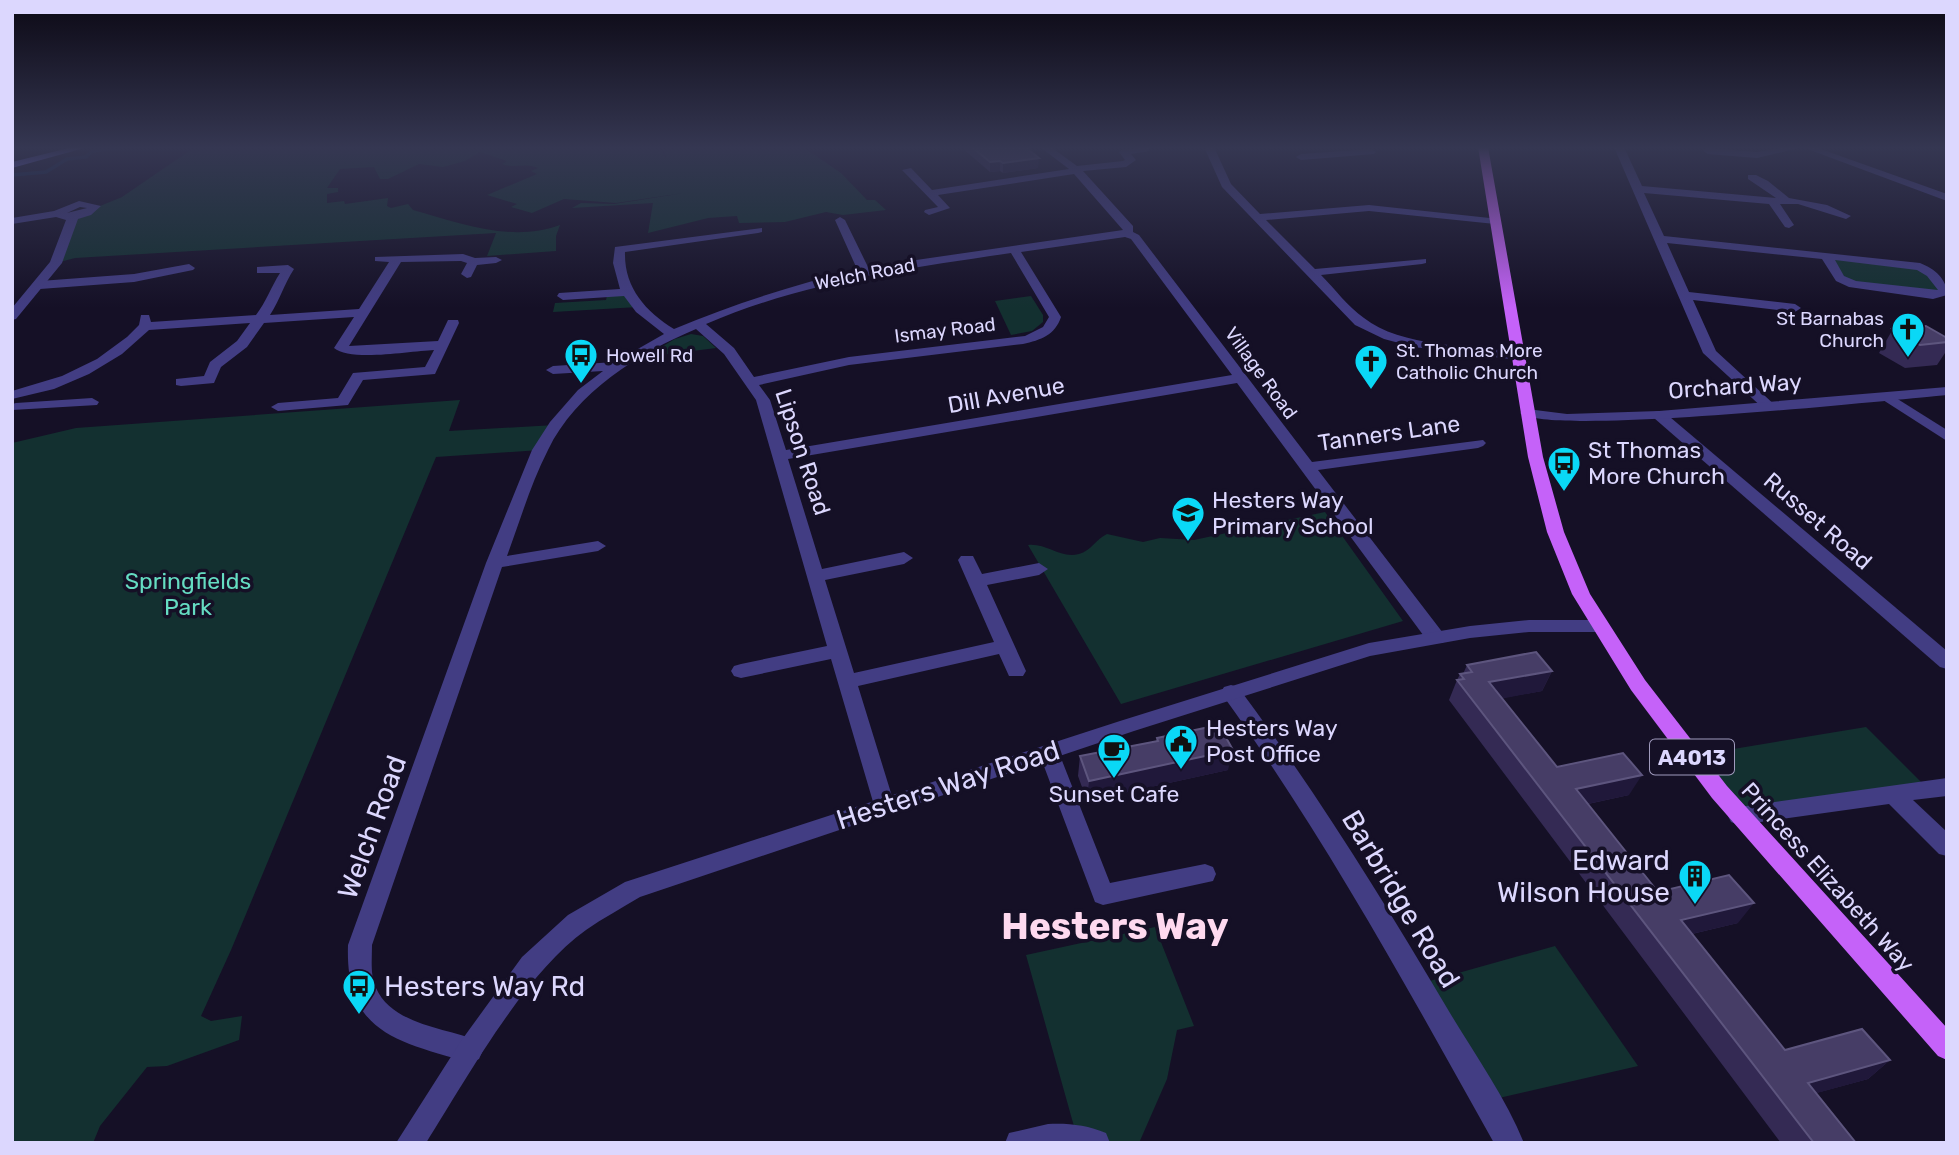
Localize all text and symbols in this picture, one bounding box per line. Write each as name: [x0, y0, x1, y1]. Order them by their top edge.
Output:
street label: Welch Road: [813, 253, 917, 295]
place label: St Barnabas Church: [1776, 307, 1884, 352]
church icon: St Barnabas Church: [1889, 310, 1927, 359]
street label: Ismay Road: [893, 312, 997, 348]
street label: Village Road: [1220, 322, 1302, 424]
bus stop icon: Howell Rd: [562, 336, 600, 385]
place label: St. Thomas More Catholic Church: [1396, 339, 1543, 384]
church icon: St. Thomas More Catholic Church: [1352, 342, 1390, 391]
place label: Howell Rd: [606, 344, 693, 367]
street label: Orchard Way: [1667, 367, 1803, 405]
street label: Dill Avenue: [945, 371, 1067, 419]
street label: Lipson Road: [769, 385, 837, 519]
street label: Tanners Lane: [1316, 409, 1462, 457]
place label: St Thomas More Church: [1588, 436, 1725, 490]
bus stop icon: St Thomas More Church: [1545, 444, 1583, 493]
street label: Russet Road: [1758, 466, 1878, 576]
place label: Hesters Way Primary School: [1212, 486, 1374, 540]
school or university icon: Hesters Way Primary School: [1169, 494, 1207, 543]
park label: Springfields Park: [125, 567, 251, 621]
place label: Hesters Way Post Office: [1206, 714, 1338, 768]
public building icon: Hesters Way Post Office: [1162, 722, 1200, 771]
cafe icon: Sunset Cafe: [1095, 731, 1133, 780]
street label: Hesters Way Road: [832, 733, 1064, 837]
road number: A4013: [1650, 740, 1734, 774]
street label: Welch Road: [331, 751, 413, 903]
street label: Princess Elizabeth Way: [1736, 777, 1921, 978]
place label: Sunset Cafe: [1049, 780, 1179, 808]
street label: Barbridge Road: [1335, 804, 1467, 994]
place label: Edward Wilson House: [1497, 844, 1670, 909]
building icon: Edward Wilson House: [1676, 857, 1714, 906]
district label: Hesters Way: [1001, 904, 1229, 948]
bus stop icon: Hesters Way Rd: [340, 967, 378, 1016]
place label: Hesters Way Rd: [384, 970, 585, 1003]

